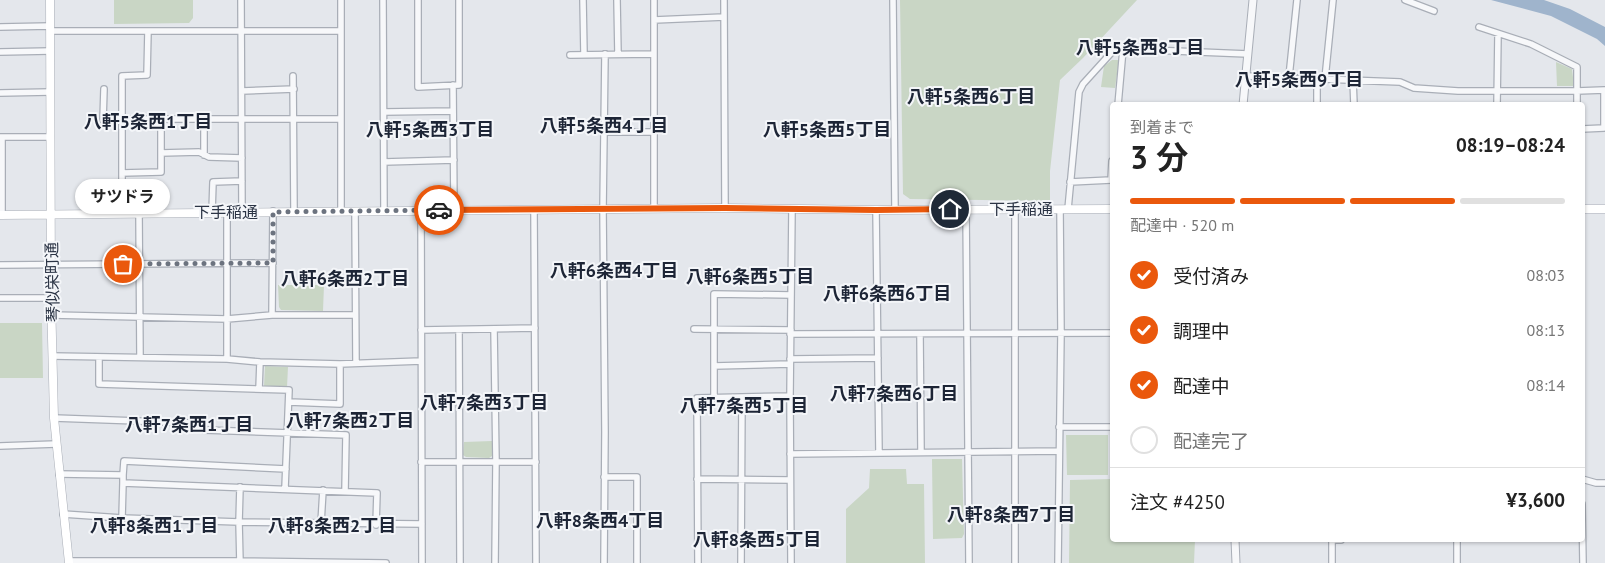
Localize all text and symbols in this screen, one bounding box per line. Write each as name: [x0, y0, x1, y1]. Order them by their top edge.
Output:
district label: 八軒5条西8丁目: [1076, 36, 1204, 59]
district label: 八軒5条西9丁目: [1235, 68, 1363, 91]
district label: 八軒5条西6丁目: [907, 85, 1035, 108]
district label: 八軒5条西1丁目: [84, 110, 212, 133]
district label: 八軒5条西4丁目: [540, 114, 668, 137]
text: 到着まで: [1130, 117, 1194, 137]
district label: 八軒5条西3丁目: [366, 118, 494, 141]
district label: 八軒5条西5丁目: [763, 118, 891, 141]
text: 08:19–08:24: [1456, 133, 1565, 157]
text: 3 分: [1130, 136, 1188, 178]
callout: サツドラ: [76, 179, 170, 214]
courier: [414, 185, 464, 235]
text: サツドラ: [90, 186, 155, 206]
pin: [929, 188, 971, 230]
icon: home: [936, 195, 964, 223]
icon: car: [425, 196, 453, 224]
street label: 下手稲通: [989, 199, 1053, 219]
street label: 下手稲通: [194, 202, 258, 222]
text: 配達中 · 520 m: [1130, 215, 1234, 235]
street label: 琴似栄町通: [41, 242, 63, 322]
pin: [102, 243, 144, 285]
icon: bag: [109, 250, 137, 278]
district label: 八軒6条西4丁目: [550, 259, 678, 282]
icon: check: [1130, 261, 1158, 289]
text: 受付済み: [1173, 264, 1249, 288]
district label: 八軒6条西5丁目: [686, 265, 814, 288]
text: 08:03: [1527, 265, 1565, 285]
district label: 八軒6条西2丁目: [281, 267, 409, 290]
district label: 八軒6条西6丁目: [823, 282, 951, 305]
icon: check: [1130, 316, 1158, 344]
text: 調理中: [1173, 319, 1230, 343]
text: 08:13: [1527, 320, 1565, 340]
icon: check: [1130, 371, 1158, 399]
text: 配達中: [1173, 374, 1230, 398]
text: 08:14: [1527, 375, 1565, 395]
district label: 八軒7条西6丁目: [830, 382, 958, 405]
district label: 八軒7条西3丁目: [420, 391, 548, 414]
district label: 八軒7条西5丁目: [680, 394, 808, 417]
district label: 八軒7条西2丁目: [286, 409, 414, 432]
district label: 八軒7条西1丁目: [125, 413, 253, 436]
text: 配達完了: [1173, 429, 1249, 453]
text: ¥3,600: [1506, 488, 1565, 512]
text: 注文 #4250: [1130, 490, 1225, 514]
district label: 八軒8条西7丁目: [947, 503, 1075, 526]
district label: 八軒8条西4丁目: [536, 509, 664, 532]
district label: 八軒8条西1丁目: [90, 514, 218, 537]
district label: 八軒8条西2丁目: [268, 514, 396, 537]
district label: 八軒8条西5丁目: [693, 528, 821, 551]

